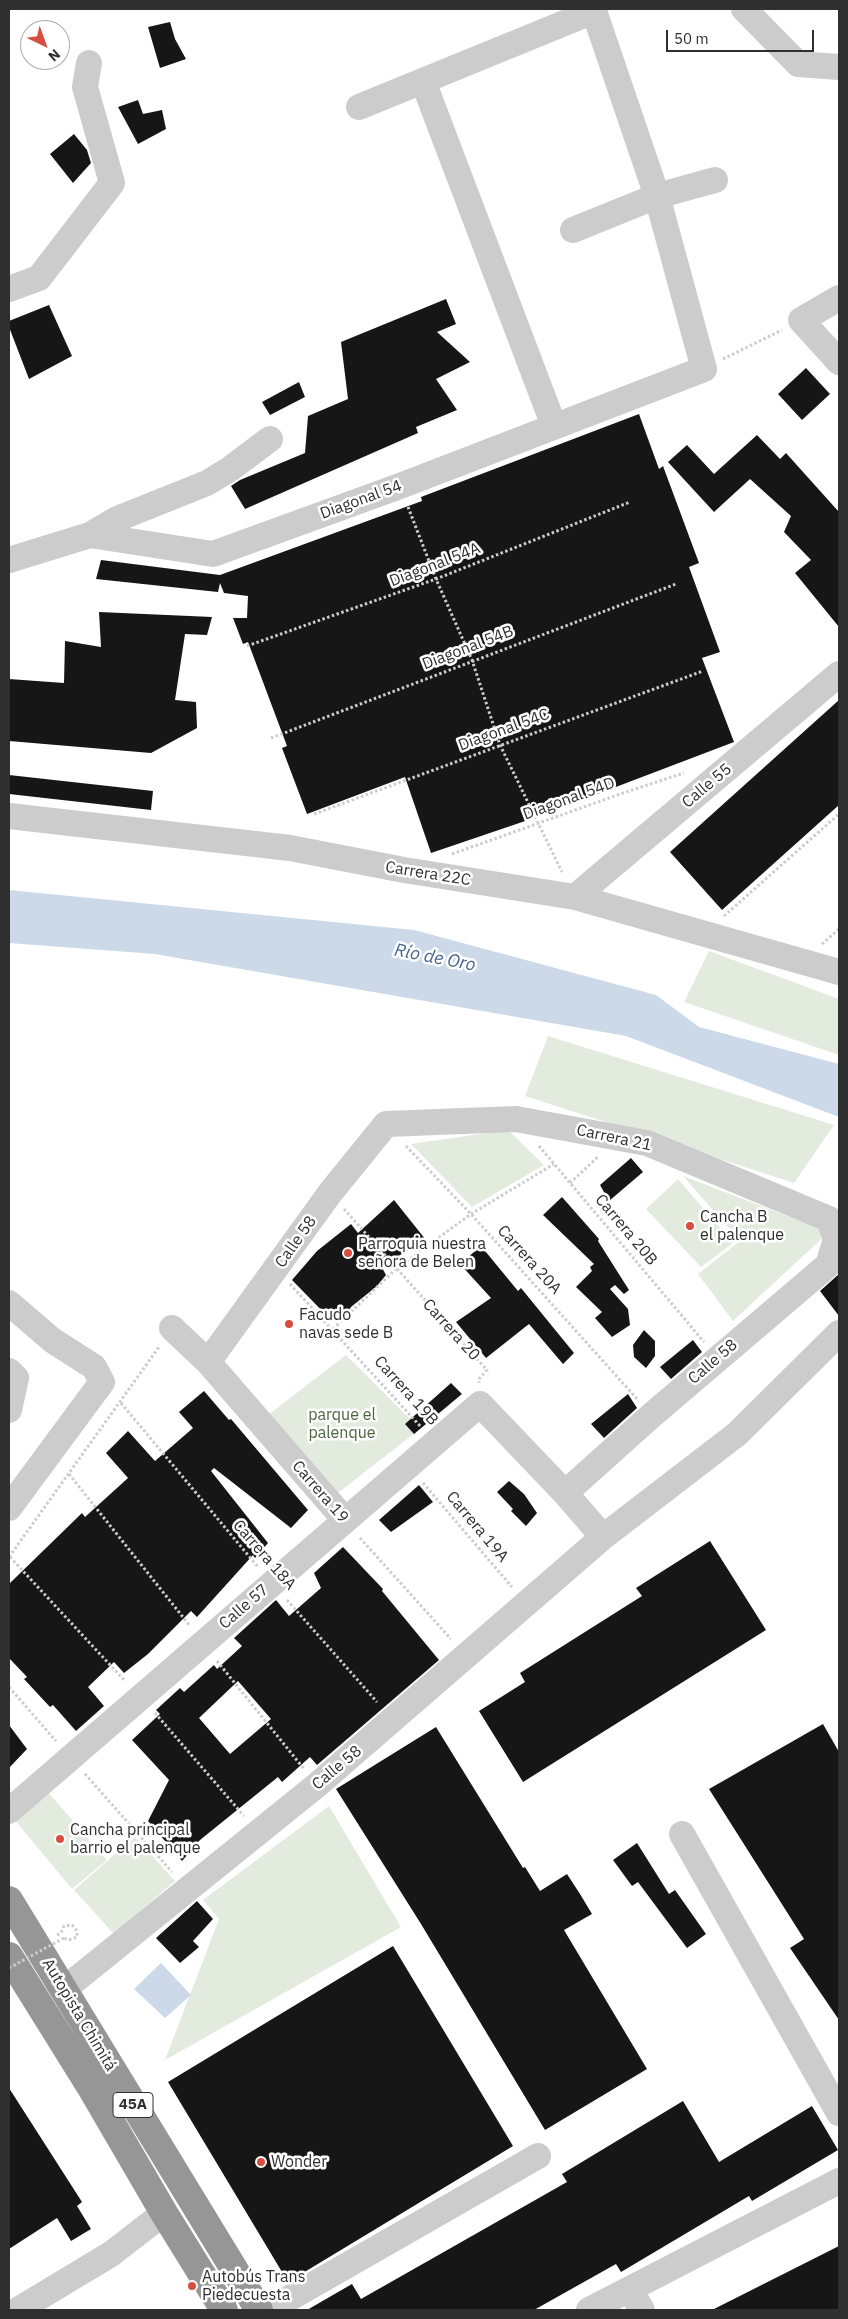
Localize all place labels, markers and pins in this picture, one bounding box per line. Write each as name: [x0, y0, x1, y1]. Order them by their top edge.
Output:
place label: Cancha B el palenque: [700, 1207, 784, 1245]
marker: Cancha B el palenque: [684, 1220, 696, 1232]
place label: Parroquia nuestra señora de Belen: [358, 1234, 486, 1272]
marker: Parroquia nuestra señora de Belen: [342, 1247, 354, 1259]
place label: Facudo navas sede B: [299, 1305, 393, 1343]
marker: Facudo navas sede B: [283, 1318, 295, 1330]
place label: Cancha principal barrio el palenque: [70, 1820, 200, 1858]
marker: Cancha principal barrio el palenque: [54, 1833, 66, 1845]
place label: Wonder: [271, 2152, 327, 2172]
marker: Wonder: [255, 2156, 267, 2168]
place label: Autobús Trans Piedecuesta: [202, 2267, 305, 2305]
marker: Autobús Trans Piedecuesta: [186, 2280, 198, 2292]

